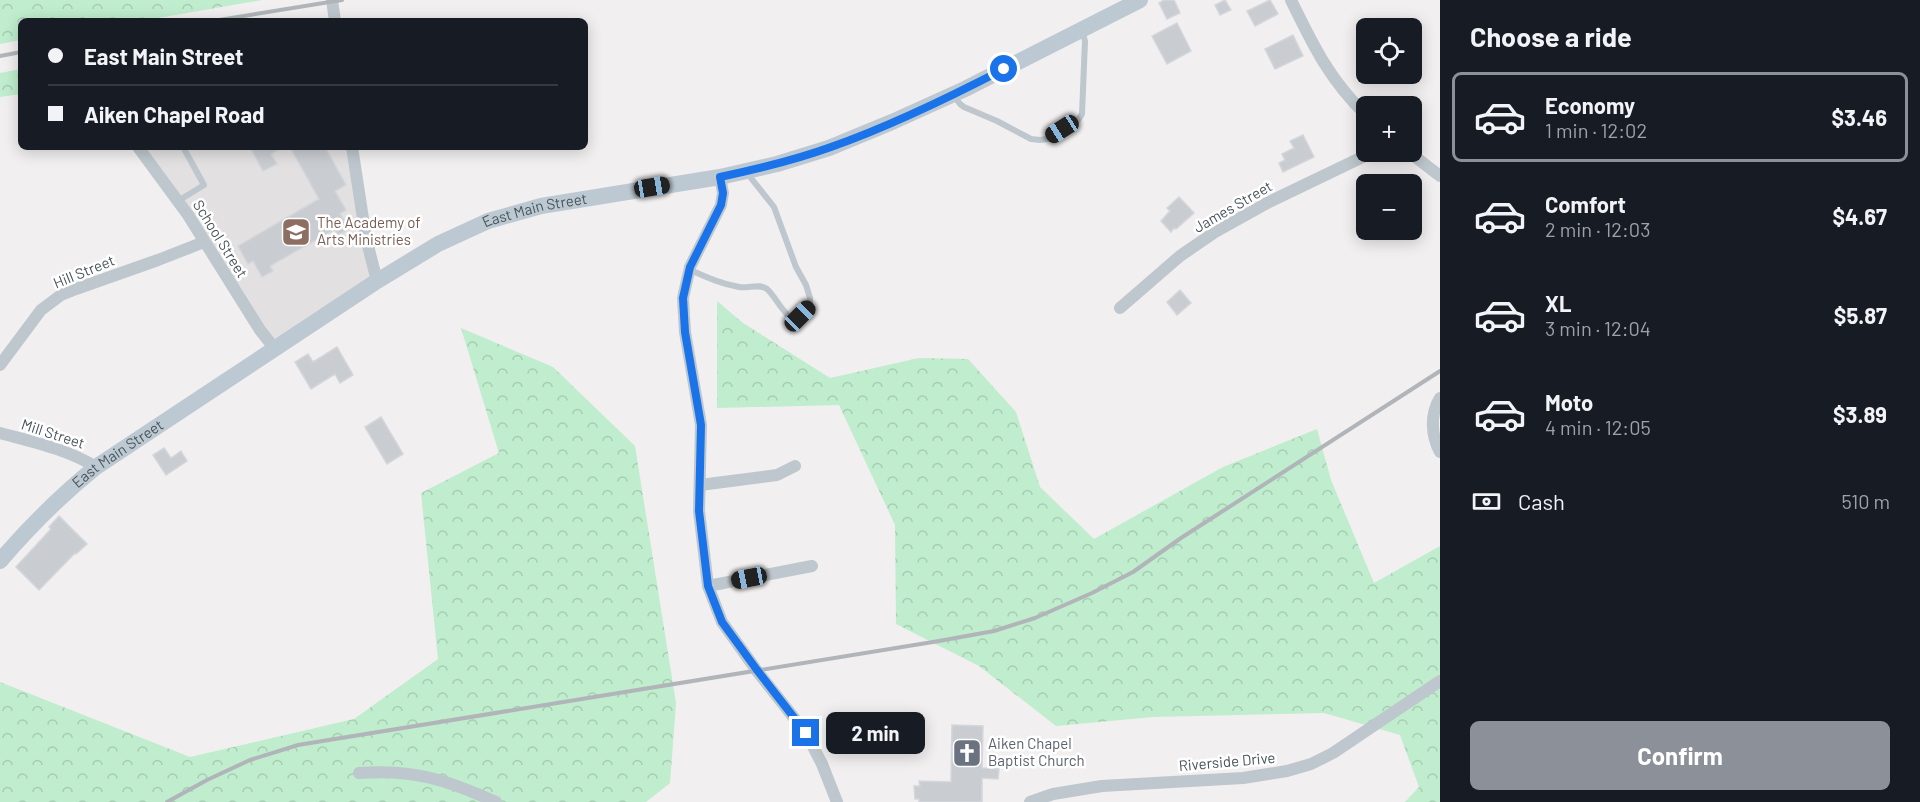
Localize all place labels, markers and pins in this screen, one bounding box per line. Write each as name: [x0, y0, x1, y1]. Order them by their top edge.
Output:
place label: The Academy of Arts Ministries: [317, 213, 421, 248]
school or university icon: The Academy of Arts Ministries: [280, 216, 312, 248]
place label: Aiken Chapel Baptist Church: [988, 734, 1085, 769]
church icon: Aiken Chapel Baptist Church: [951, 737, 983, 769]

